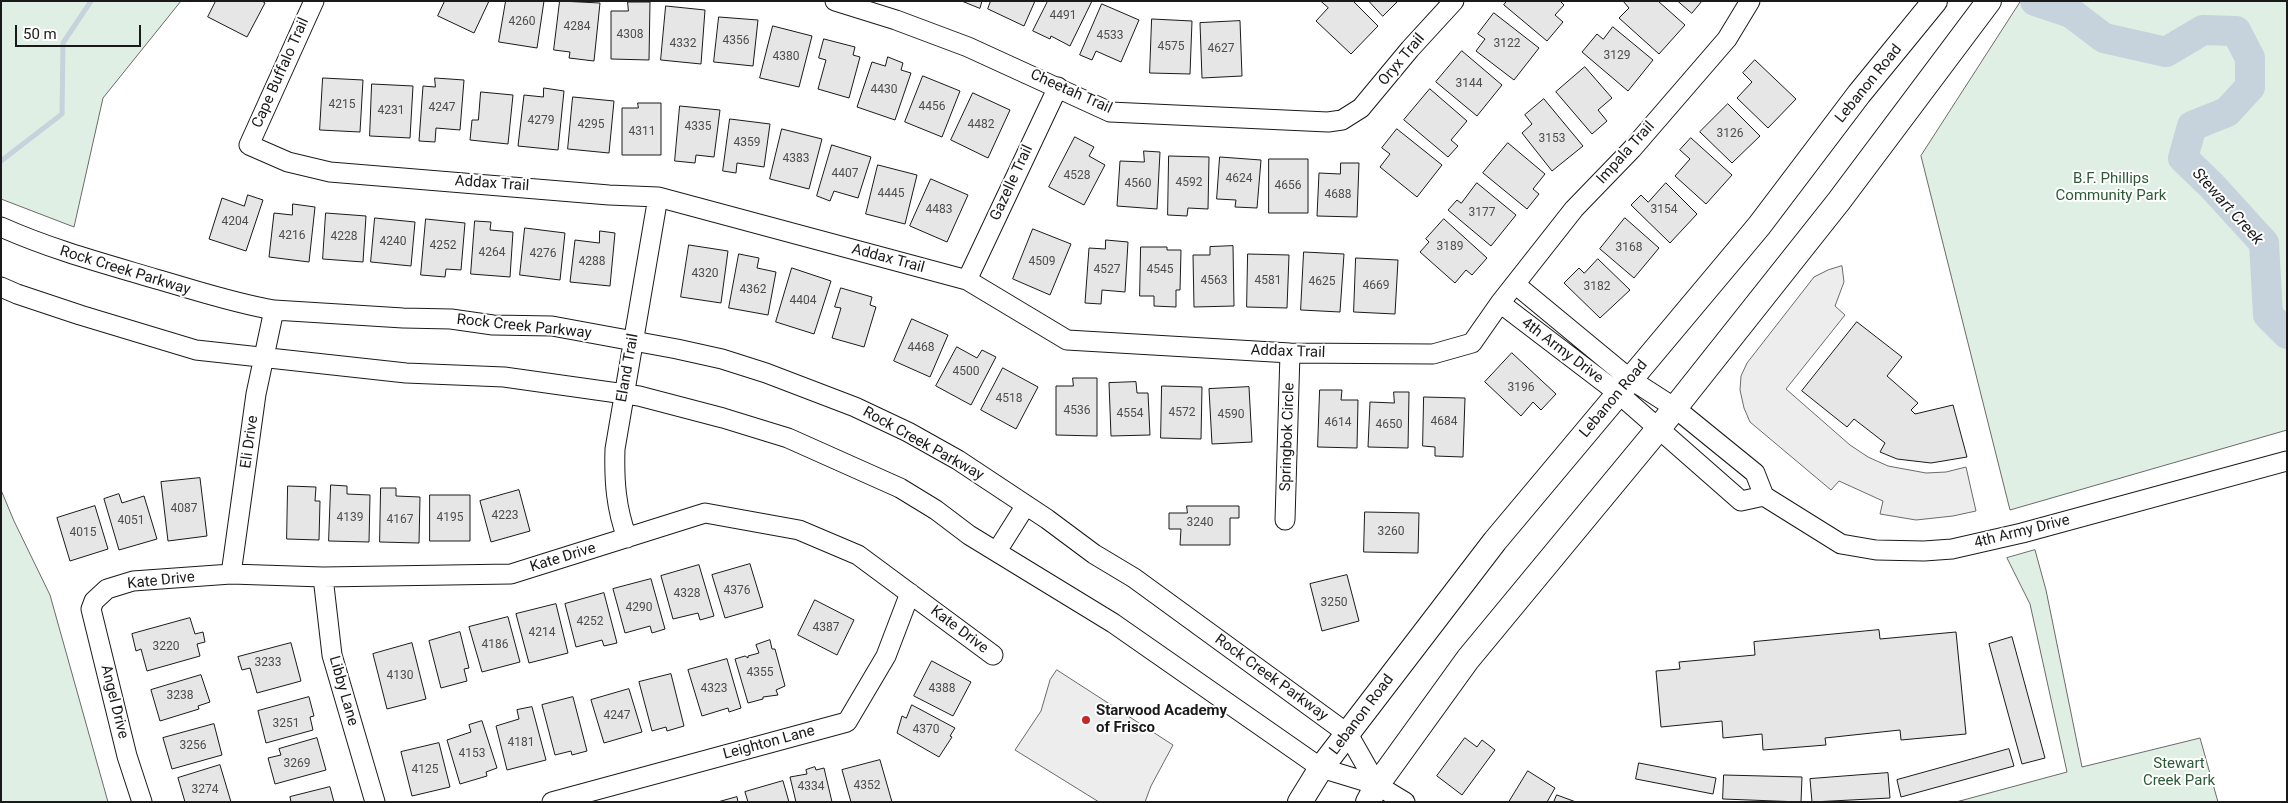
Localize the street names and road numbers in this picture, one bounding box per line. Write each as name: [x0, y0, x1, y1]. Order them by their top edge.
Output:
street label: Cape Buffalo Trail: [249, 15, 313, 131]
street label: Oryx Trail: [1375, 30, 1429, 90]
street label: Lebanon Road: [1832, 41, 1906, 127]
street label: Cheetah Trail: [1027, 66, 1115, 118]
street label: Impala Trail: [1593, 118, 1659, 188]
street label: Gazelle Trail: [987, 142, 1037, 224]
street label: Addax Trail: [454, 172, 530, 196]
street label: Addax Trail: [850, 241, 926, 277]
street label: Rock Creek Parkway: [58, 243, 192, 299]
street label: Rock Creek Parkway: [456, 311, 592, 343]
street label: 4th Army Drive: [1518, 314, 1606, 388]
street label: Eland Trail: [613, 332, 643, 404]
street label: Addax Trail: [1250, 342, 1326, 362]
street label: Lebanon Road: [1576, 356, 1652, 442]
street label: Springbok Circle: [1277, 382, 1299, 492]
street label: Rock Creek Parkway: [859, 403, 987, 485]
street label: Eli Drive: [237, 414, 263, 470]
street label: 4th Army Drive: [1972, 511, 2072, 553]
street label: Kate Drive: [528, 539, 598, 577]
street label: Kate Drive: [126, 569, 196, 593]
street label: Kate Drive: [926, 602, 992, 658]
street label: Rock Creek Parkway: [1211, 631, 1331, 725]
street label: Libby Lane: [324, 654, 362, 728]
street label: Angel Drive: [96, 663, 132, 741]
street label: Lebanon Road: [1326, 671, 1398, 759]
street label: Leighton Lane: [721, 722, 817, 764]

